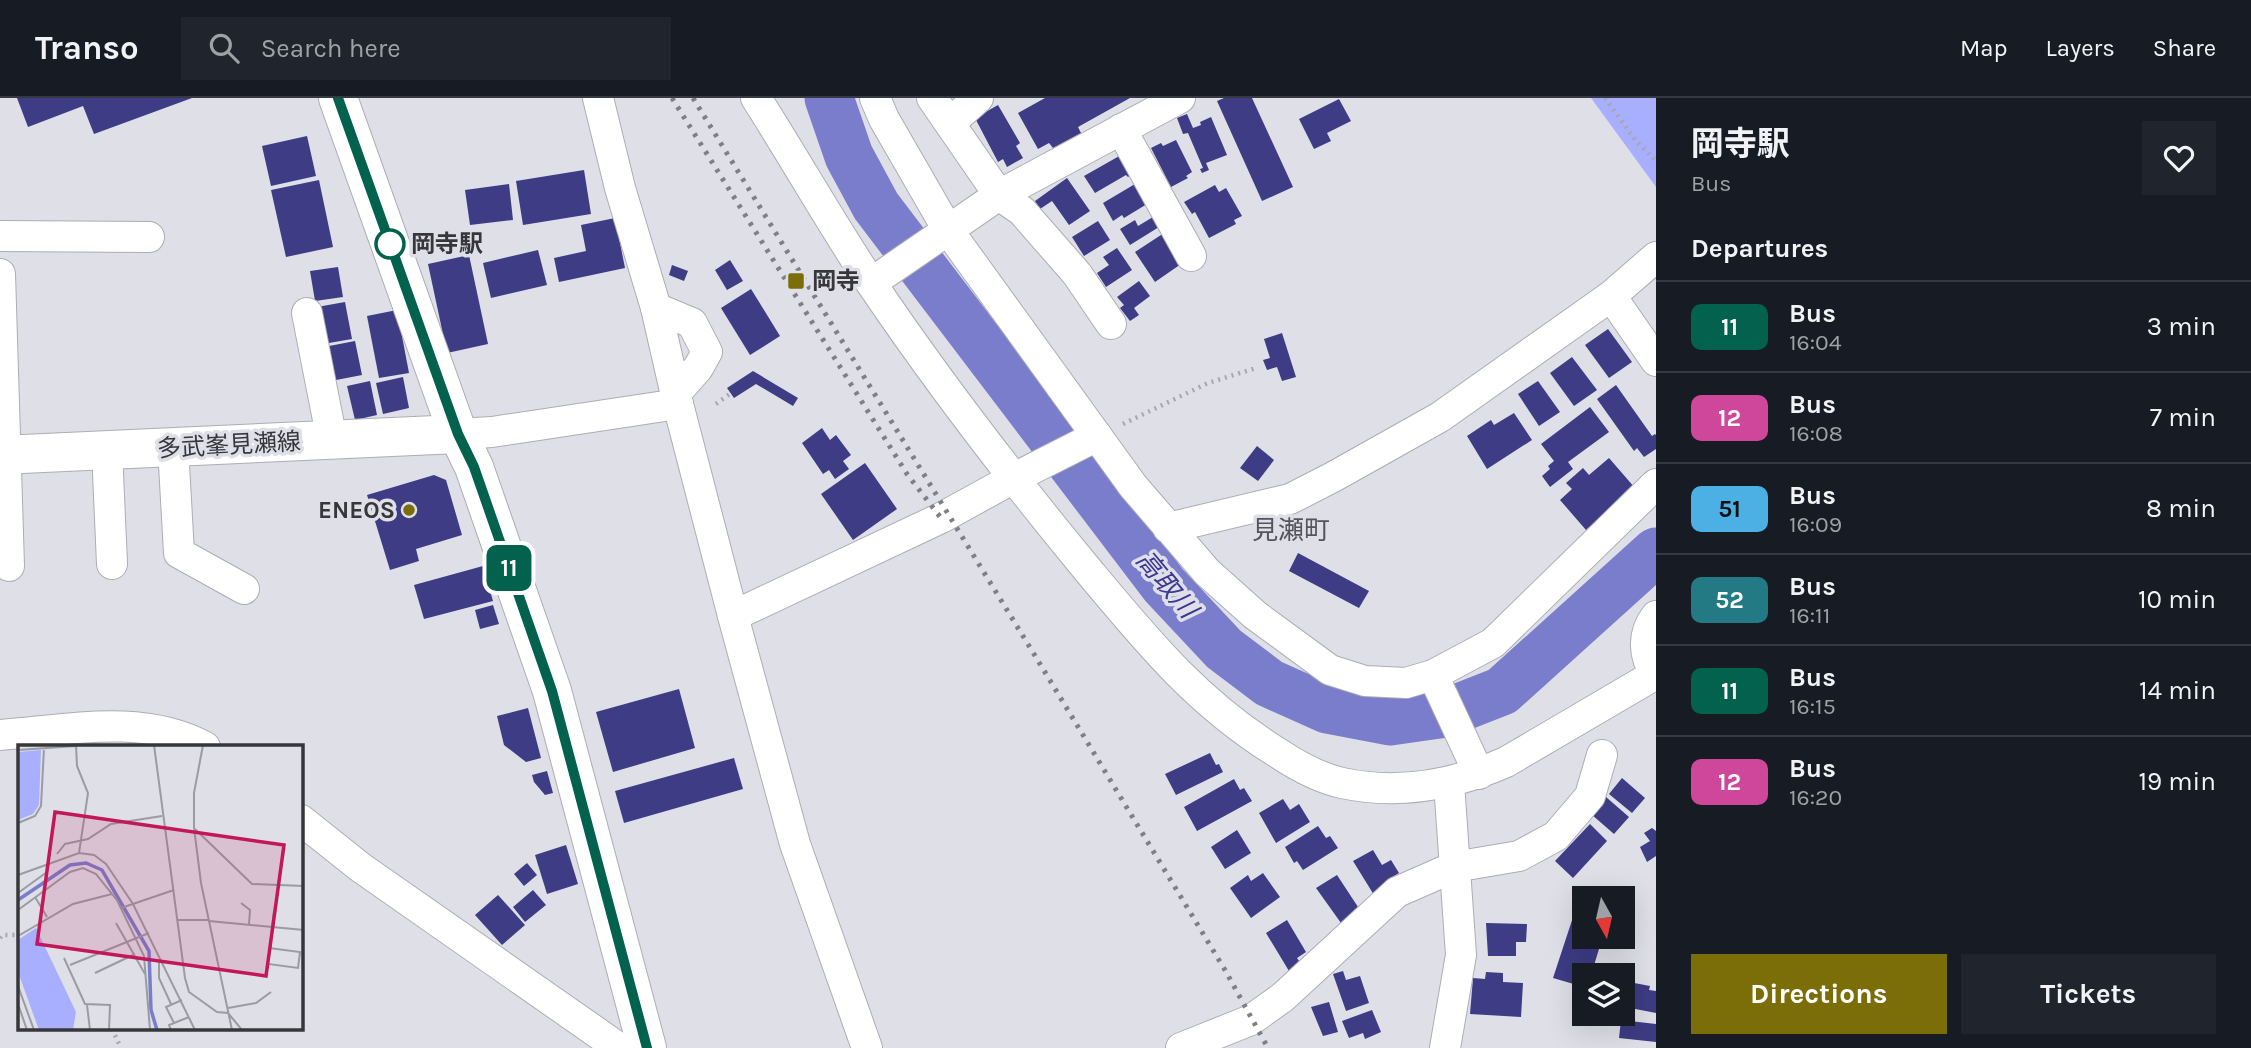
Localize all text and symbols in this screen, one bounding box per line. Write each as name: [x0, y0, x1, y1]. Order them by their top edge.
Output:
search box: [181, 17, 671, 80]
text: Transo: [35, 29, 139, 67]
icon: search: [205, 29, 243, 67]
text: Search here: [261, 33, 401, 64]
text: Map: [1960, 34, 2008, 62]
text: Layers: [2046, 34, 2115, 62]
text: Share: [2153, 34, 2216, 62]
button: heart: [2142, 121, 2216, 195]
text: 岡寺駅: [1691, 125, 1790, 163]
text: Bus: [1691, 170, 1731, 197]
marker: 岡寺駅: [375, 229, 405, 259]
place label: 岡寺駅: [411, 230, 483, 258]
text: Departures: [1691, 233, 1828, 264]
place label: 岡寺: [812, 267, 860, 295]
marker: 岡寺: [786, 271, 806, 291]
text: Bus: [1789, 298, 1836, 329]
text: 3 min: [2147, 311, 2216, 342]
text: 11: [1721, 313, 1738, 341]
text: 16:04: [1789, 329, 1842, 356]
text: Bus: [1789, 389, 1836, 420]
text: 7 min: [2150, 402, 2216, 433]
text: 12: [1718, 404, 1741, 432]
text: 16:08: [1789, 420, 1843, 447]
street label: 多武峯見瀬線: [156, 427, 302, 463]
text: Bus: [1789, 480, 1836, 511]
text: 8 min: [2146, 493, 2216, 524]
text: 51: [1718, 495, 1741, 523]
place label: ENEOS: [318, 496, 395, 524]
marker: ENEOS: [401, 502, 417, 518]
text: 16:09: [1789, 511, 1842, 538]
district label: 見瀬町: [1252, 515, 1330, 546]
water label: 高取川: [1130, 544, 1205, 626]
line badge: 11: [477, 545, 540, 591]
text: 11: [500, 554, 518, 582]
text: Bus: [1789, 571, 1836, 602]
text: 10 min: [2138, 584, 2216, 615]
text: 52: [1715, 586, 1744, 614]
text: 16:11: [1789, 602, 1830, 629]
text: Bus: [1789, 662, 1836, 693]
text: 14 min: [2139, 675, 2216, 706]
text: 11: [1721, 677, 1738, 705]
text: 16:15: [1789, 693, 1836, 720]
inset map: [18, 745, 303, 1030]
text: Bus: [1789, 753, 1836, 784]
text: 19 min: [2138, 766, 2216, 797]
text: 12: [1718, 768, 1741, 796]
text: 16:20: [1789, 784, 1842, 811]
north arrow: [1572, 886, 1634, 948]
map controls: [1572, 886, 1635, 1026]
button: Directions: [1691, 954, 1947, 1034]
button: Tickets: [1961, 954, 2216, 1034]
button: layers: [1572, 963, 1635, 1026]

